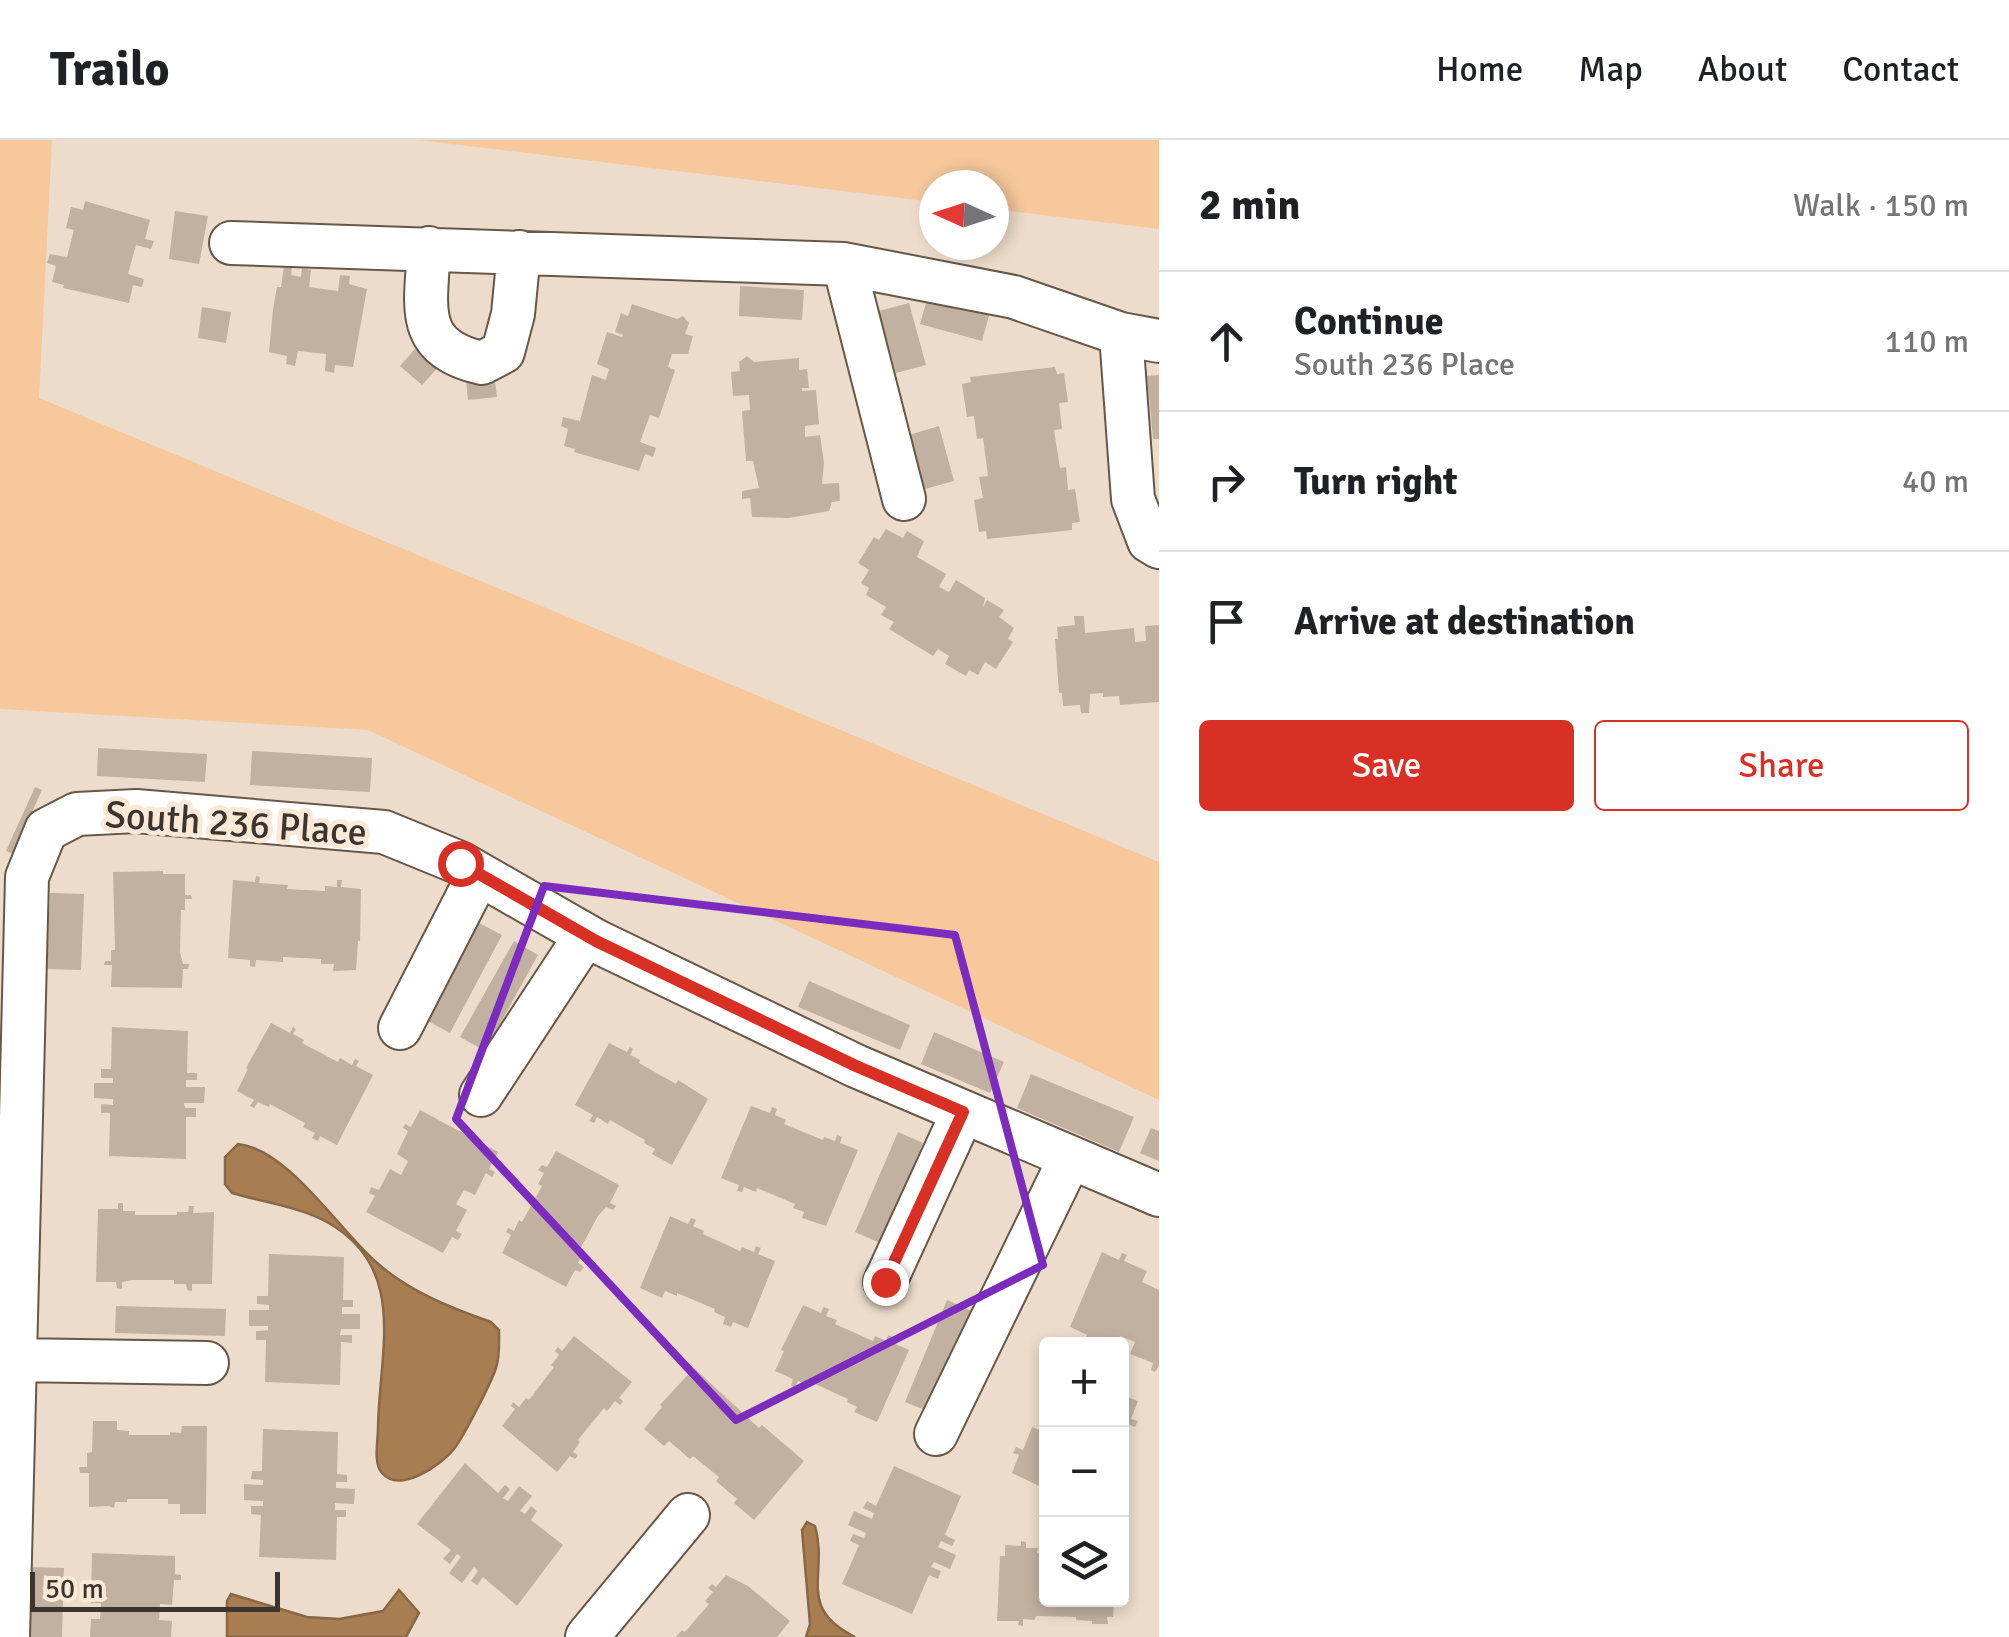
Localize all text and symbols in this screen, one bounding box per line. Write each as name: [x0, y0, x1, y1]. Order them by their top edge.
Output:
text: Trailo: [50, 40, 170, 99]
text: Home: [1436, 48, 1523, 91]
text: Map: [1578, 48, 1643, 91]
text: About: [1698, 48, 1787, 91]
text: Contact: [1842, 48, 1959, 91]
north arrow: [919, 170, 1009, 260]
text: 2 min: [1199, 180, 1300, 231]
text: Walk · 150 m: [1793, 186, 1969, 225]
text: Continue: [1294, 298, 1444, 345]
icon: ahead: [1199, 314, 1254, 369]
text: 110 m: [1885, 322, 1969, 361]
text: South 236 Place: [1294, 345, 1515, 384]
icon: right: [1199, 454, 1254, 509]
text: Turn right: [1294, 458, 1458, 505]
text: 40 m: [1902, 462, 1969, 501]
icon: arrive: [1199, 594, 1254, 649]
text: Arrive at destination: [1294, 598, 1635, 645]
button: Save: [1199, 720, 1574, 811]
button: Share: [1594, 720, 1969, 811]
street label: South 236 Place: [103, 791, 369, 856]
route start: [438, 841, 484, 887]
route end: [863, 1260, 909, 1306]
map controls: [1039, 1337, 1129, 1607]
button: +: [1039, 1337, 1129, 1427]
button: −: [1039, 1427, 1129, 1517]
button: layers: [1039, 1517, 1129, 1607]
scale bar: [30, 1567, 280, 1612]
text: 50 m: [45, 1572, 104, 1606]

